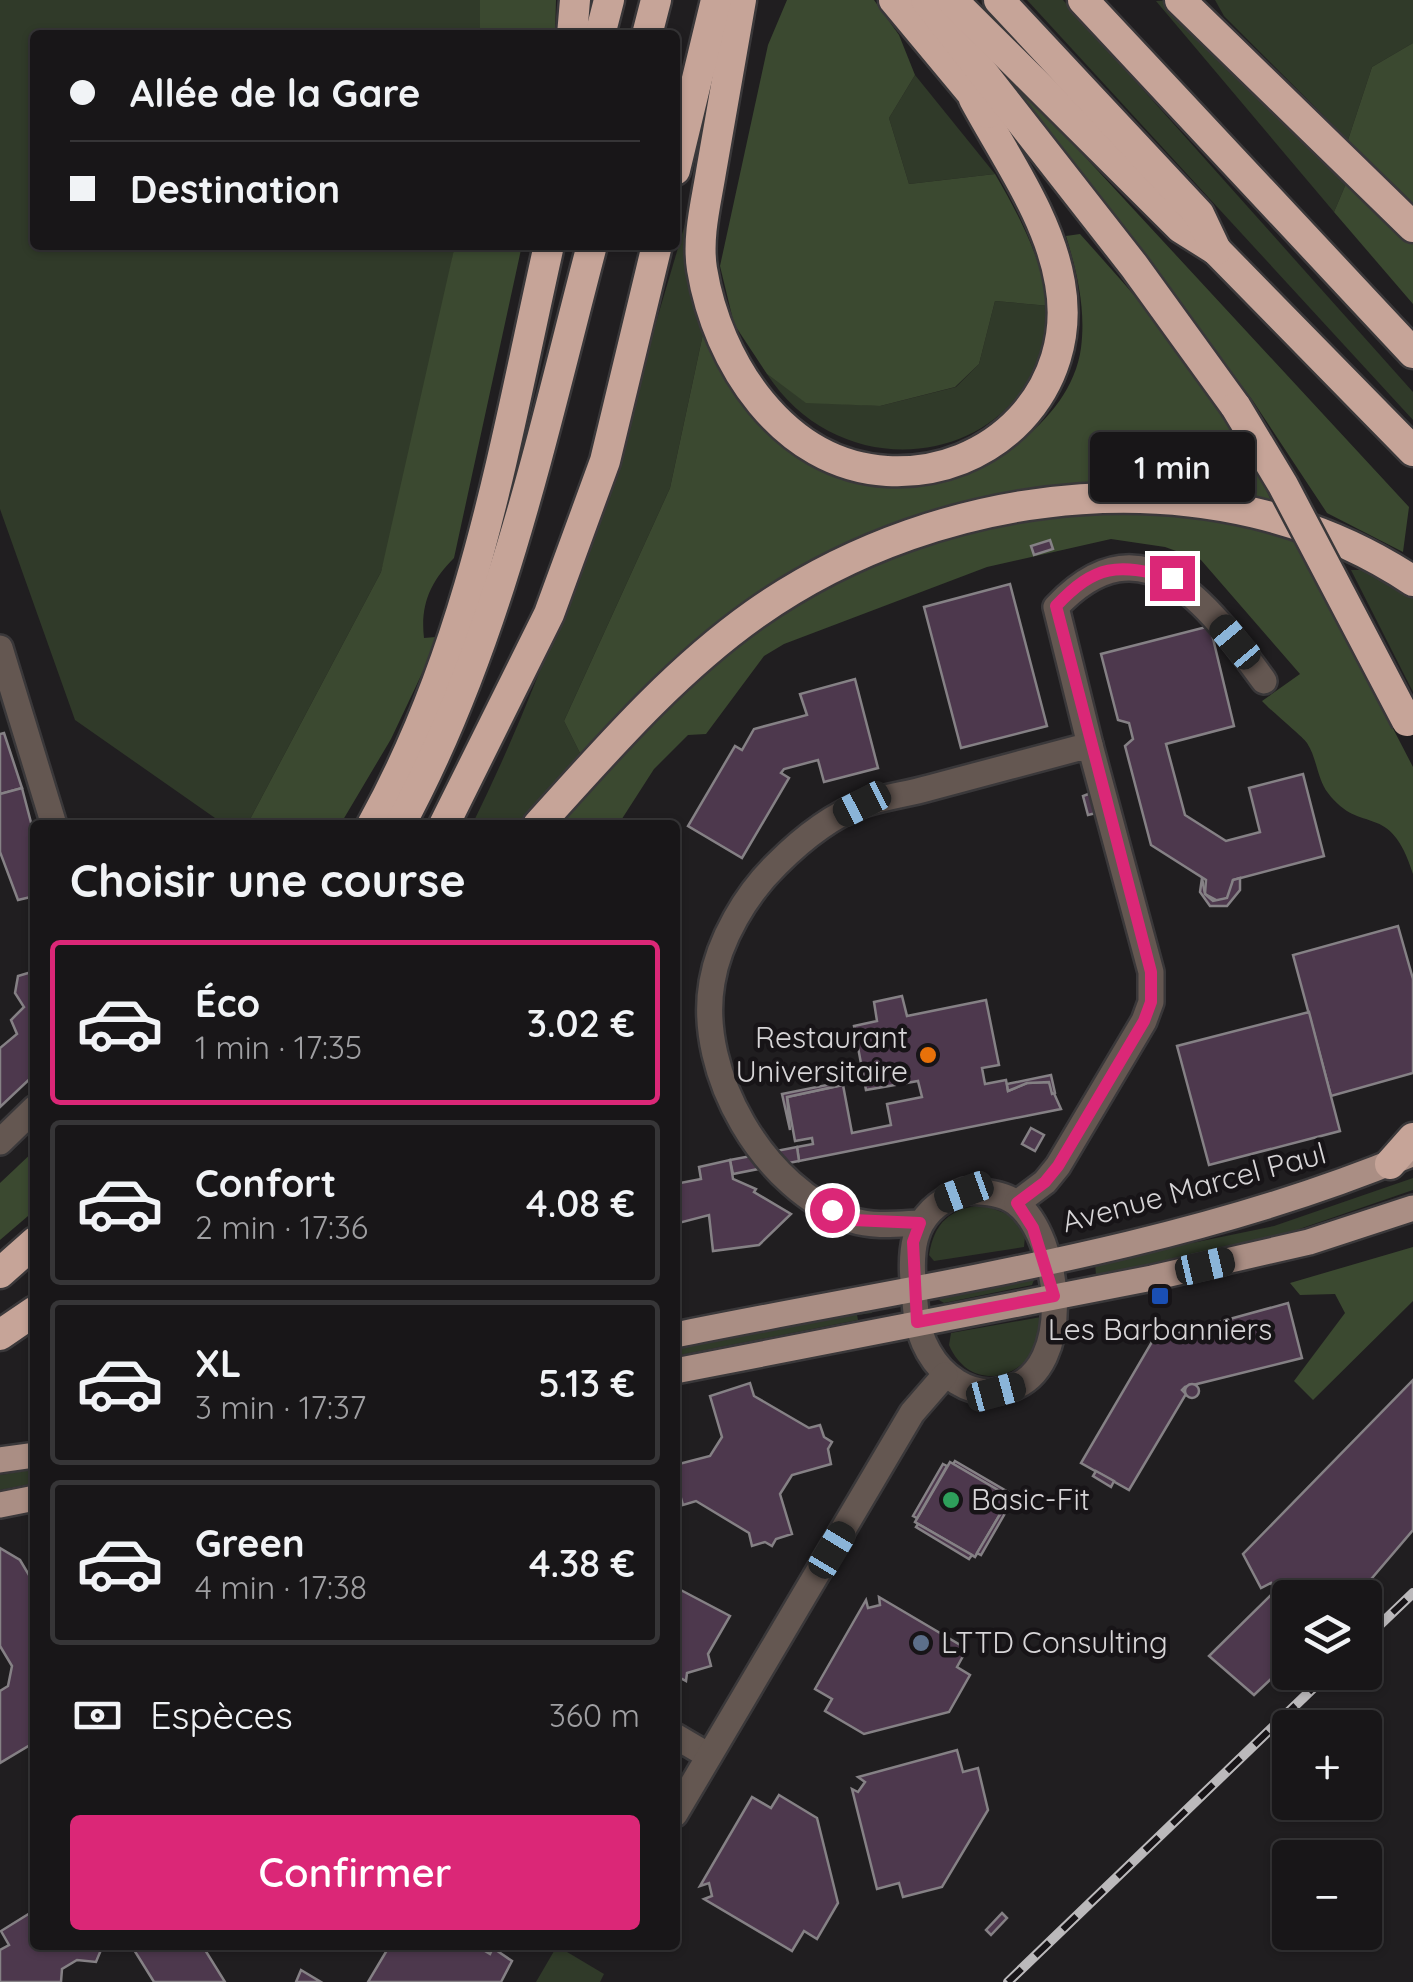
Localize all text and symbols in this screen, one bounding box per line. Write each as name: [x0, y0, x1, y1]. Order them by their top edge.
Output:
text: Allée de la Gare: [130, 69, 421, 117]
text: Destination: [130, 165, 340, 213]
callout: 1 min: [1090, 433, 1254, 503]
text: 1 min: [1134, 447, 1211, 487]
route end: [1150, 556, 1195, 601]
car: [1204, 609, 1266, 675]
car: [828, 777, 896, 831]
text: Choisir une course: [70, 852, 466, 908]
icon: car: [75, 978, 165, 1068]
text: Éco: [195, 979, 260, 1027]
text: 3.02 €: [527, 999, 635, 1047]
place label: Restaurant Universitaire: [736, 1018, 908, 1090]
text: 1 min · 17:35: [195, 1027, 362, 1067]
marker: Restaurant Universitaire: [917, 1044, 939, 1066]
street label: Avenue Marcel Paul: [1058, 1134, 1330, 1241]
icon: car: [75, 1158, 165, 1248]
text: Confort: [195, 1159, 336, 1207]
car: [931, 1168, 997, 1216]
text: 4.08 €: [526, 1179, 635, 1227]
route start: [810, 1188, 855, 1233]
text: 2 min · 17:36: [195, 1207, 368, 1247]
car: [1172, 1245, 1238, 1287]
marker: Les Barbanniers: [1149, 1285, 1171, 1307]
place label: Les Barbanniers: [1048, 1310, 1272, 1348]
icon: car: [75, 1338, 165, 1428]
text: XL: [195, 1339, 241, 1387]
text: 5.13 €: [538, 1359, 635, 1407]
car: [963, 1370, 1029, 1414]
text: 3 min · 17:37: [195, 1387, 366, 1427]
place label: Basic-Fit: [971, 1480, 1090, 1518]
marker: Basic-Fit: [940, 1489, 962, 1511]
car: [804, 1517, 860, 1583]
icon: car: [75, 1518, 165, 1608]
text: Green: [195, 1519, 305, 1567]
text: 4.38 €: [529, 1539, 635, 1587]
text: 4 min · 17:38: [195, 1567, 367, 1607]
map controls: [1272, 1580, 1382, 1950]
button: layers: [1272, 1580, 1382, 1690]
place label: LTTD Consulting: [941, 1623, 1168, 1661]
marker: LTTD Consulting: [910, 1632, 932, 1654]
icon: cash: [70, 1688, 125, 1743]
text: Espèces: [150, 1691, 293, 1739]
text: 360 m: [549, 1695, 640, 1735]
button: +: [1272, 1710, 1382, 1820]
button: Confirmer: [70, 1815, 640, 1930]
button: −: [1272, 1840, 1382, 1950]

